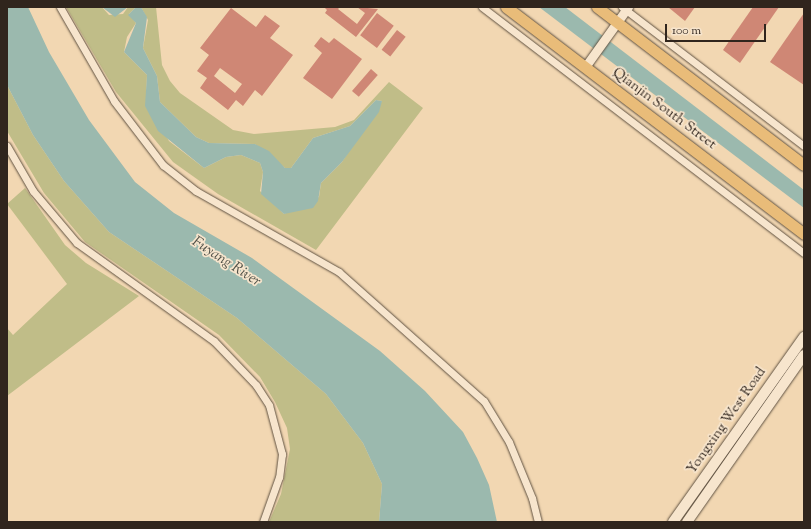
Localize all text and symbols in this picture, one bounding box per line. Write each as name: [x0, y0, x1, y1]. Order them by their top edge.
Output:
scale bar: [667, 16, 768, 42]
text: 100 m: [672, 22, 701, 40]
street label: Qianjin South Street: [609, 65, 719, 153]
water label: Fuyang River: [188, 233, 264, 291]
street label: Yongxing West Road: [684, 364, 770, 478]

